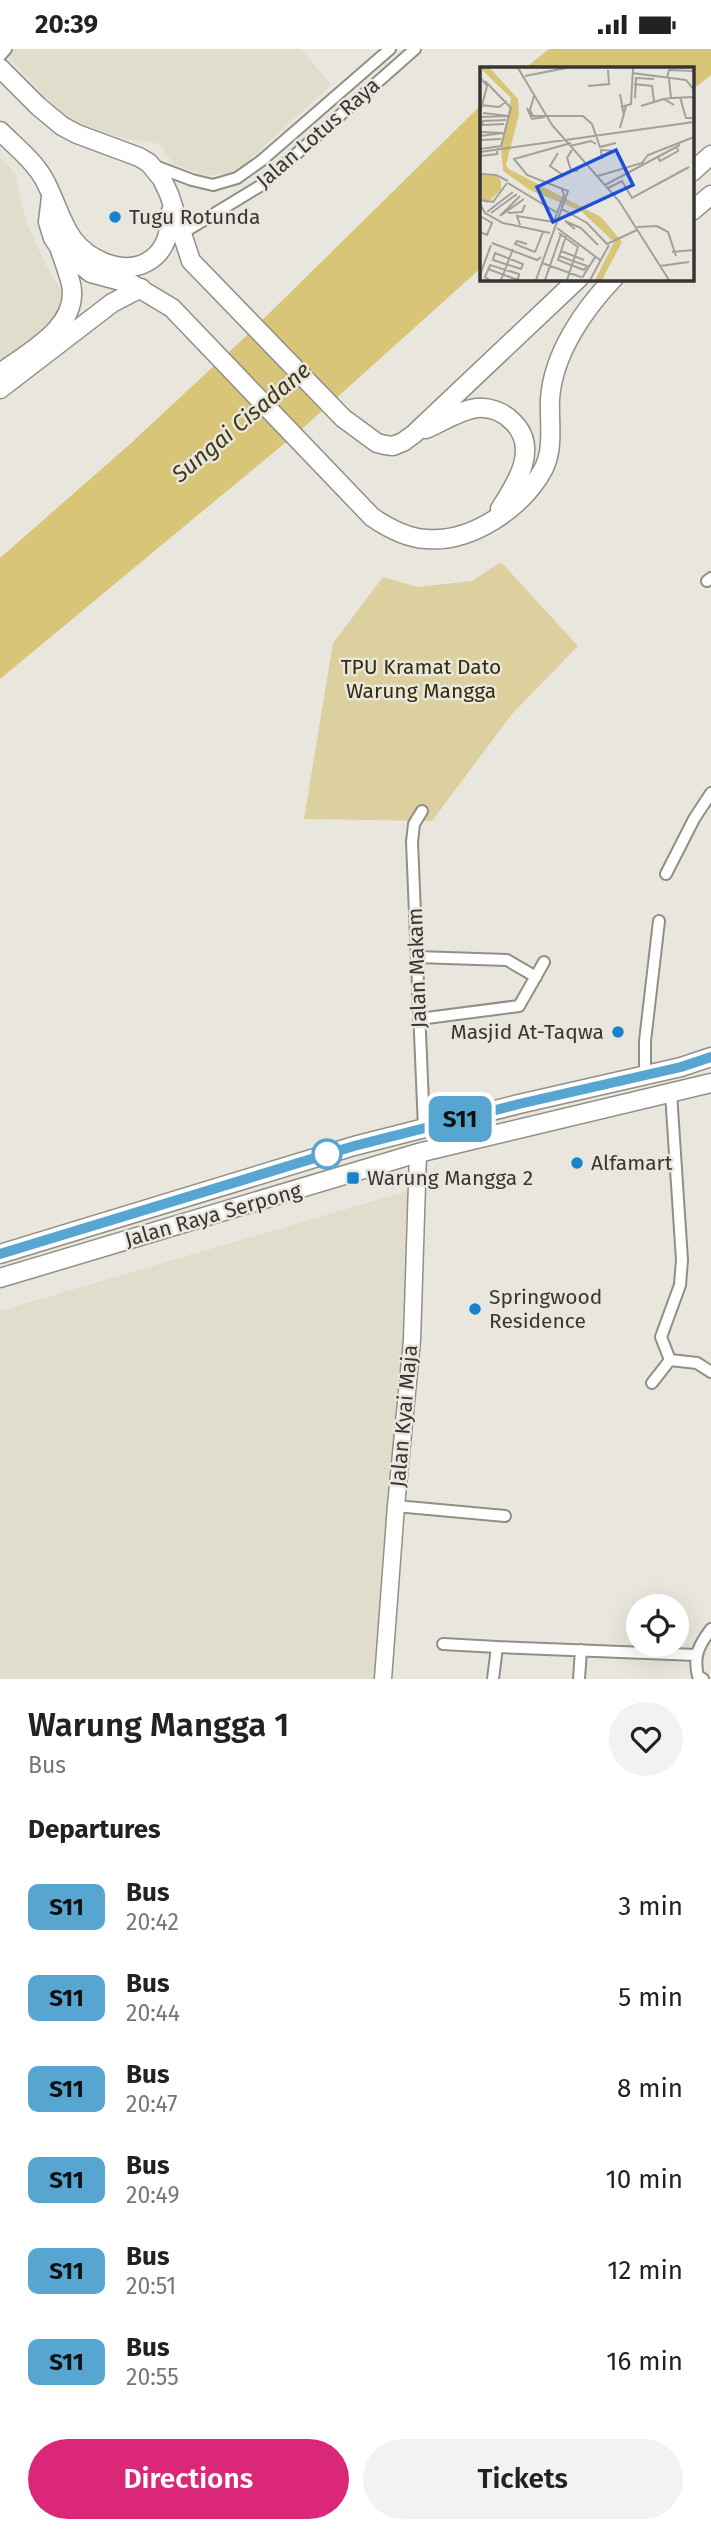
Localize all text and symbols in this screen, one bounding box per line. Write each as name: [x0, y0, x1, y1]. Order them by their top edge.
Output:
text: 20:39: [35, 9, 98, 40]
inset map: [480, 67, 694, 280]
street label: Jalan Lotus Raya: [251, 72, 385, 194]
place label: Tugu Rotunda: [129, 204, 260, 230]
marker: Tugu Rotunda: [107, 209, 123, 225]
water label: Sungai Cisadane: [165, 356, 316, 489]
park label: TPU Kramat Dato Warung Mangga: [341, 654, 501, 704]
street label: Jalan Makam: [402, 907, 432, 1029]
place label: Masjid At-Taqwa: [451, 1019, 604, 1045]
marker: Masjid At-Taqwa: [610, 1024, 626, 1040]
line badge: S11: [420, 1096, 500, 1142]
text: S11: [443, 1105, 477, 1133]
unlabelled marker: [312, 1139, 342, 1169]
place label: Alfamart: [591, 1150, 673, 1176]
marker: Alfamart: [569, 1155, 585, 1171]
place label: Warung Mangga 2: [367, 1165, 533, 1191]
marker: Warung Mangga 2: [345, 1170, 361, 1186]
street label: Jalan Raya Serpong: [122, 1177, 304, 1253]
place label: Springwood Residence: [489, 1284, 602, 1334]
marker: Springwood Residence: [467, 1301, 483, 1317]
street label: Jalan Kyai Maja: [385, 1344, 423, 1488]
map controls: [626, 1594, 689, 1657]
button: locate: [626, 1594, 689, 1657]
button: heart: [609, 1702, 683, 1776]
text: Warung Mangga 1: [28, 1705, 289, 1745]
text: Bus: [28, 1751, 66, 1779]
text: Departures: [28, 1814, 161, 1845]
text: Bus: [126, 1877, 169, 1908]
text: 3 min: [618, 1891, 683, 1922]
text: S11: [49, 1893, 84, 1921]
text: 20:42: [126, 1908, 179, 1936]
text: Bus: [126, 1968, 169, 1999]
text: 5 min: [618, 1982, 683, 2013]
text: S11: [49, 1984, 84, 2012]
text: 20:44: [126, 1999, 180, 2027]
text: Bus: [126, 2059, 169, 2090]
text: 8 min: [617, 2073, 683, 2104]
text: S11: [49, 2075, 84, 2103]
text: 20:47: [126, 2090, 178, 2118]
text: Bus: [126, 2150, 169, 2181]
text: 10 min: [605, 2164, 683, 2195]
text: S11: [49, 2166, 84, 2194]
text: 20:49: [126, 2181, 179, 2209]
text: Bus: [126, 2241, 169, 2272]
text: 12 min: [607, 2255, 683, 2286]
text: S11: [49, 2257, 84, 2285]
text: 20:51: [126, 2272, 176, 2300]
text: Bus: [126, 2332, 169, 2363]
text: 16 min: [606, 2346, 683, 2377]
text: S11: [49, 2348, 84, 2376]
text: 20:55: [126, 2363, 179, 2391]
button: Directions: [28, 2439, 349, 2519]
button: Tickets: [363, 2439, 683, 2519]

